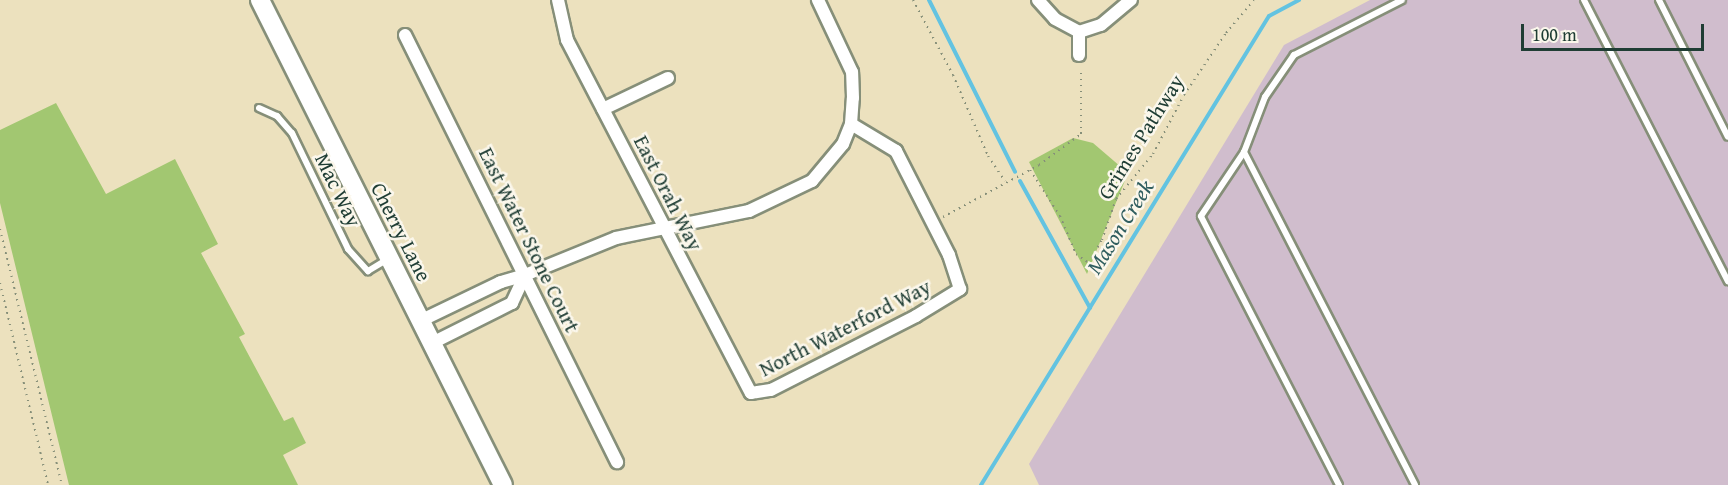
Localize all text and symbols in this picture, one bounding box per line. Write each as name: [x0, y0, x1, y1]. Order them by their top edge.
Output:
scale bar: [1524, 12, 1707, 50]
text: 100 m: [1532, 21, 1577, 48]
street label: Grimes Pathway: [1093, 70, 1189, 204]
street label: East Orah Way: [628, 131, 708, 255]
street label: East Water Stone Court: [473, 143, 585, 337]
street label: Mac Way: [309, 149, 367, 231]
water label: Mason Creek: [1081, 175, 1159, 279]
street label: Cherry Lane: [365, 178, 437, 286]
street label: North Waterford Way: [755, 274, 935, 382]

